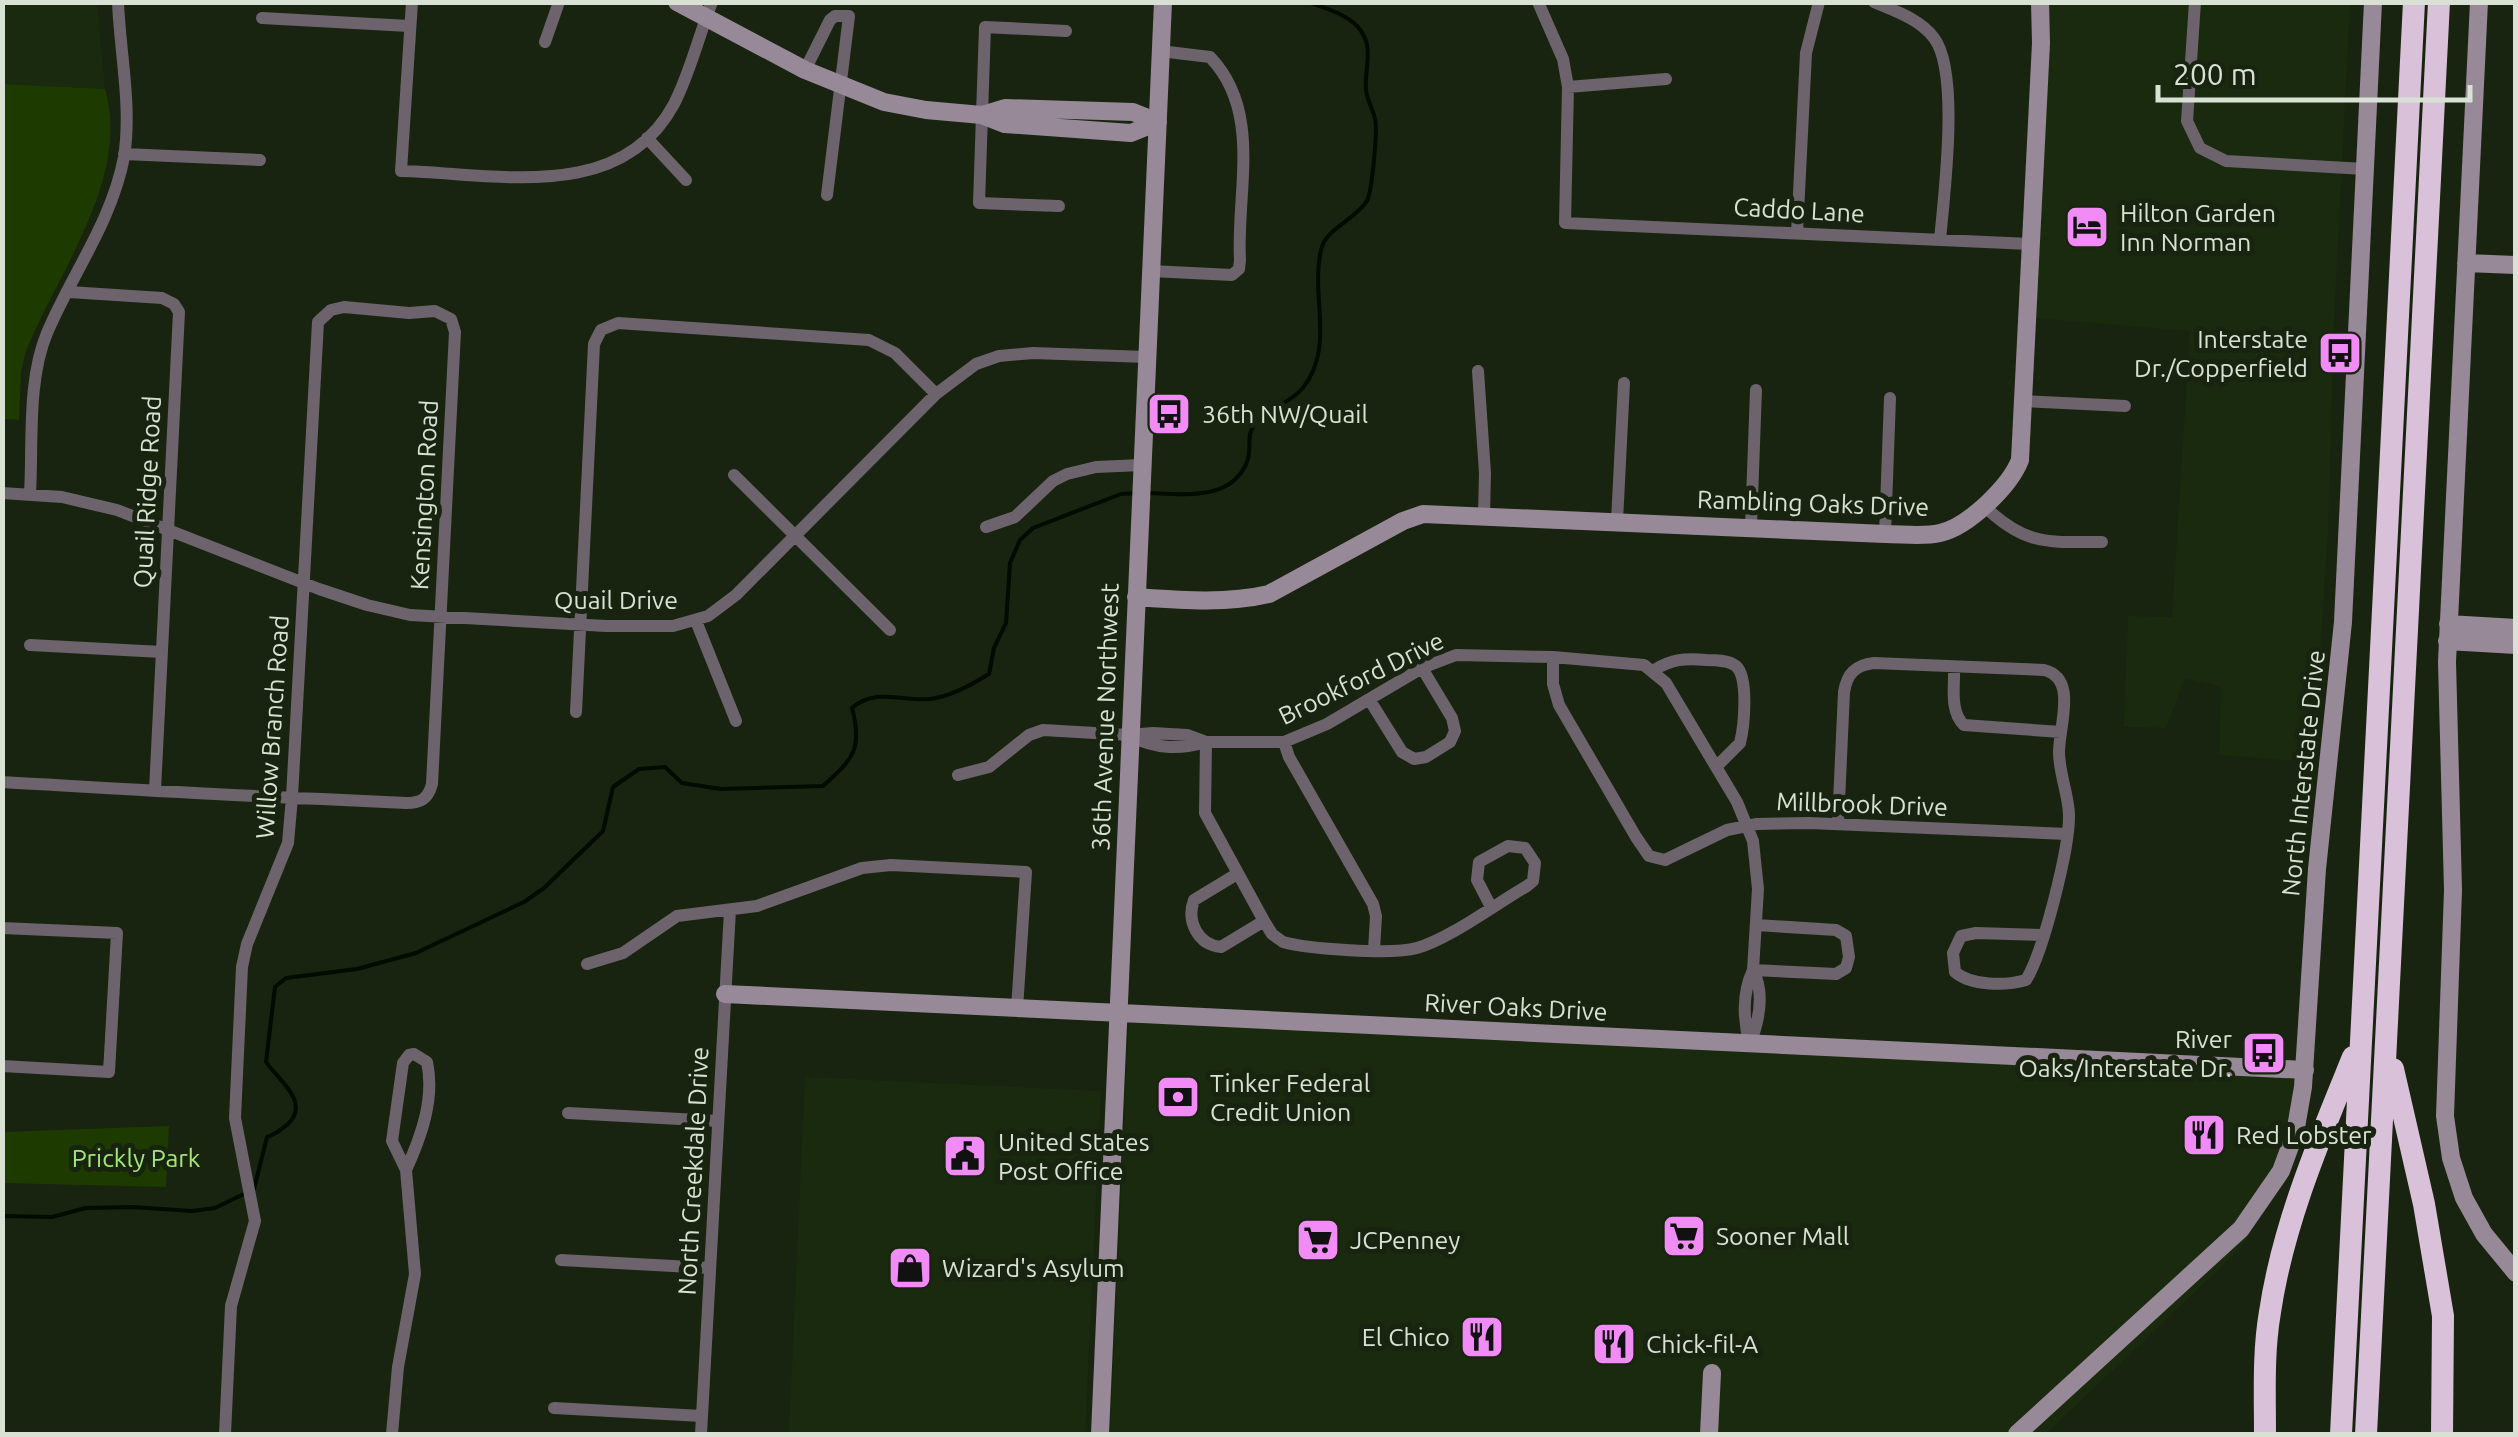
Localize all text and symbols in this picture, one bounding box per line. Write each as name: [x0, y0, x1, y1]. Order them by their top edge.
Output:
scale bar: [2158, 40, 2470, 102]
text: 200 m: [2173, 57, 2257, 91]
street label: Caddo Lane: [1733, 193, 1865, 227]
place label: Hilton Garden Inn Norman: [2120, 199, 2276, 256]
hotel icon: Hilton Garden Inn Norman: [2064, 204, 2110, 250]
place label: Interstate Dr./Copperfield: [2134, 325, 2308, 382]
bus stop icon: Interstate Dr./Copperfield: [2317, 330, 2363, 376]
bus stop icon: 36th NW/Quail: [1146, 391, 1192, 437]
street label: Quail Ridge Road: [128, 395, 166, 589]
street label: Kensington Road: [405, 399, 443, 591]
place label: 36th NW/Quail: [1202, 400, 1368, 428]
street label: Rambling Oaks Drive: [1697, 485, 1929, 521]
street label: 36th Avenue Northwest: [1086, 582, 1124, 851]
street label: Quail Drive: [554, 586, 678, 614]
street label: Willow Branch Road: [250, 614, 294, 840]
street label: Brookford Drive: [1274, 626, 1448, 730]
street label: North Interstate Drive: [2276, 649, 2330, 897]
street label: Millbrook Drive: [1776, 787, 1948, 821]
street label: River Oaks Drive: [1424, 988, 1608, 1026]
place label: River Oaks/Interstate Dr.: [2018, 1025, 2233, 1082]
bus stop icon: River Oaks/Interstate Dr.: [2241, 1030, 2287, 1076]
street label: North Creekdale Drive: [673, 1046, 713, 1296]
place label: Tinker Federal Credit Union: [1210, 1069, 1370, 1126]
bank icon: Tinker Federal Credit Union: [1155, 1074, 1201, 1120]
restaurant icon: Red Lobster: [2181, 1112, 2227, 1158]
place label: Red Lobster: [2236, 1121, 2372, 1149]
place label: United States Post Office: [998, 1128, 1150, 1185]
public building icon: United States Post Office: [942, 1133, 988, 1179]
park label: Prickly Park: [72, 1144, 201, 1172]
supermarket icon: Sooner Mall: [1661, 1213, 1707, 1259]
supermarket icon: JCPenney: [1295, 1217, 1341, 1263]
place label: Sooner Mall: [1716, 1222, 1849, 1250]
place label: JCPenney: [1350, 1226, 1460, 1254]
shop icon: Wizard's Asylum: [887, 1245, 933, 1291]
place label: Wizard's Asylum: [942, 1254, 1125, 1282]
restaurant icon: El Chico: [1459, 1314, 1505, 1360]
restaurant icon: Chick-fil-A: [1591, 1321, 1637, 1367]
place label: El Chico: [1362, 1323, 1450, 1351]
place label: Chick-fil-A: [1646, 1330, 1758, 1358]

